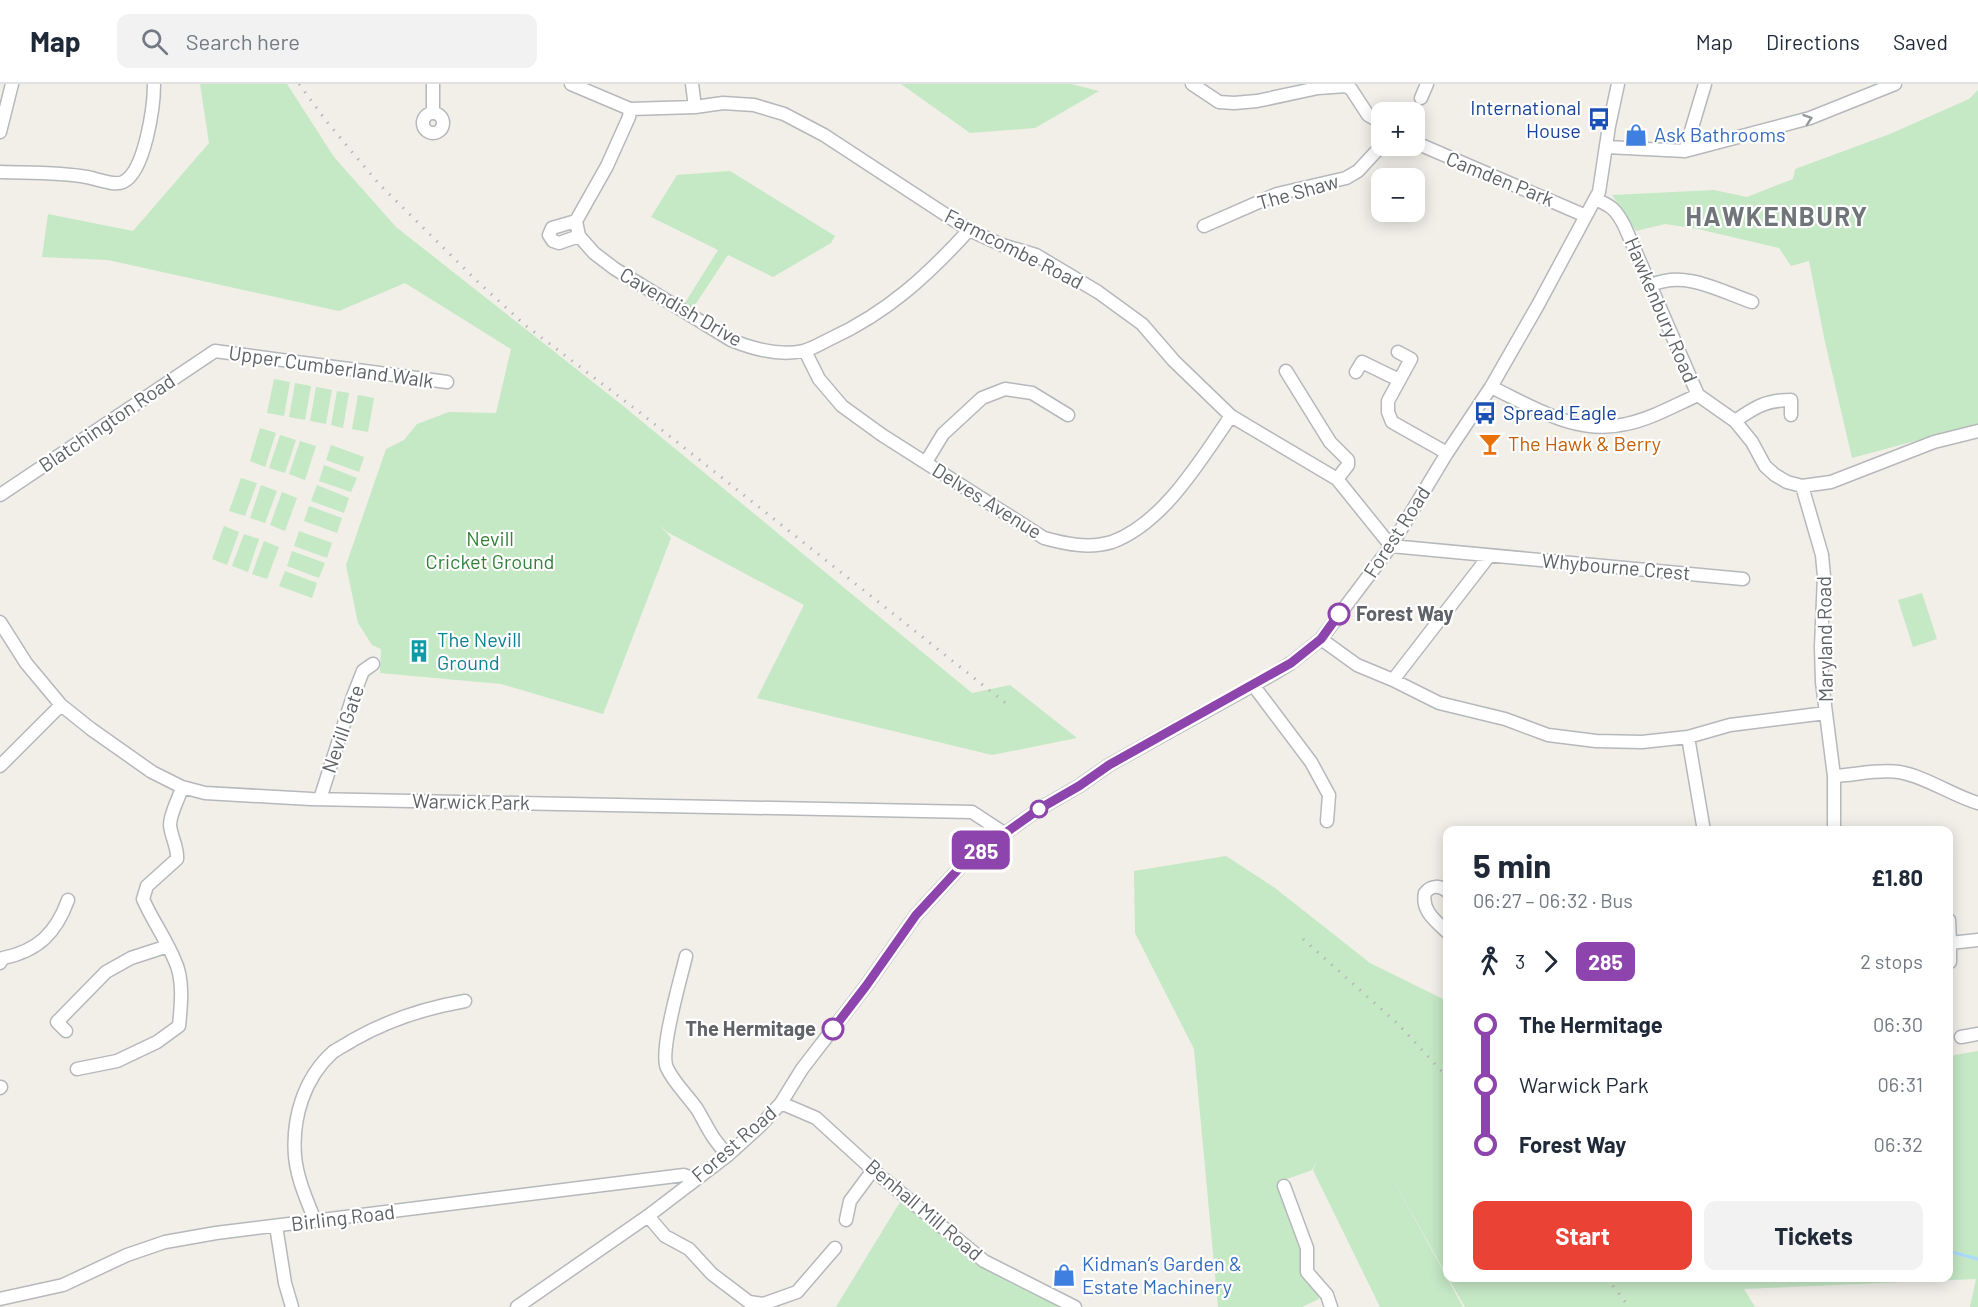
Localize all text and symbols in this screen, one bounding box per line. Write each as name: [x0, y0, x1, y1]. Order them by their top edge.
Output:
search box: [117, 14, 537, 68]
text: Map: [30, 24, 81, 58]
icon: search: [138, 25, 171, 58]
text: Search here: [186, 28, 300, 54]
text: Map: [1696, 29, 1733, 54]
text: Directions: [1766, 29, 1860, 54]
text: Saved: [1893, 29, 1948, 54]
place label: International House: [1470, 95, 1581, 142]
map controls: [1371, 102, 1425, 222]
button: +: [1371, 102, 1425, 156]
bus stop icon: International House: [1586, 106, 1612, 132]
one-way arrow: [1802, 113, 1813, 126]
shop icon: Ask Bathrooms: [1623, 122, 1649, 148]
place label: Ask Bathrooms: [1654, 122, 1786, 146]
street label: Camden Park: [1443, 146, 1558, 211]
street label: The Shaw: [1254, 168, 1341, 214]
button: −: [1371, 168, 1425, 222]
district label: HAWKENBURY: [1685, 200, 1869, 231]
street label: Farmcombe Road: [941, 203, 1088, 293]
street label: Hawkenbury Road: [1620, 233, 1703, 386]
street label: Cavendish Drive: [616, 261, 747, 351]
street label: Upper Cumberland Walk: [227, 340, 435, 392]
street label: Blatchington Road: [34, 368, 179, 477]
bus stop icon: Spread Eagle: [1472, 400, 1498, 426]
place label: Spread Eagle: [1503, 400, 1617, 424]
bar icon: The Hawk & Berry: [1477, 431, 1503, 457]
place label: The Hawk & Berry: [1508, 431, 1661, 455]
street label: Delves Avenue: [928, 457, 1047, 543]
street label: Forest Road: [1358, 481, 1435, 582]
park label: Nevill Cricket Ground: [426, 526, 554, 573]
street label: Whybourne Crest: [1541, 548, 1691, 584]
street label: Maryland Road: [1811, 576, 1837, 702]
place label: Forest Way: [1356, 601, 1454, 625]
marker: Forest Way: [1328, 603, 1350, 625]
place label: The Nevill Ground: [437, 627, 521, 674]
building icon: The Nevill Ground: [406, 638, 432, 664]
street label: Nevill Gate: [316, 681, 368, 776]
street label: Warwick Park: [412, 788, 530, 814]
unlabelled marker: [1030, 800, 1048, 818]
line badge: 285: [946, 830, 1016, 870]
text: 285: [964, 838, 998, 863]
text: 5 min: [1473, 845, 1551, 885]
text: £1.80: [1871, 864, 1923, 890]
text: 06:27 – 06:32 · Bus: [1473, 888, 1633, 912]
icon: walk: [1473, 945, 1506, 978]
icon: forward: [1534, 945, 1567, 978]
text: 3: [1515, 949, 1525, 973]
text: 285: [1588, 949, 1623, 974]
text: 2 stops: [1860, 949, 1923, 973]
text: The Hermitage: [1519, 1011, 1663, 1037]
text: 06:30: [1873, 1012, 1923, 1036]
place label: The Hermitage: [685, 1016, 816, 1040]
marker: The Hermitage: [822, 1018, 844, 1040]
text: Warwick Park: [1519, 1071, 1649, 1097]
text: 06:31: [1877, 1072, 1923, 1096]
street label: Forest Road: [686, 1100, 781, 1186]
text: Forest Way: [1519, 1131, 1626, 1157]
text: 06:32: [1874, 1132, 1923, 1156]
street label: Benhall Mill Road: [861, 1153, 988, 1265]
street label: Birling Road: [290, 1199, 396, 1235]
button: Start: [1473, 1201, 1692, 1270]
button: Tickets: [1704, 1201, 1923, 1270]
place label: Kidman’s Garden & Estate Machinery: [1082, 1251, 1242, 1298]
shop icon: Kidman’s Garden & Estate Machinery: [1051, 1262, 1077, 1288]

